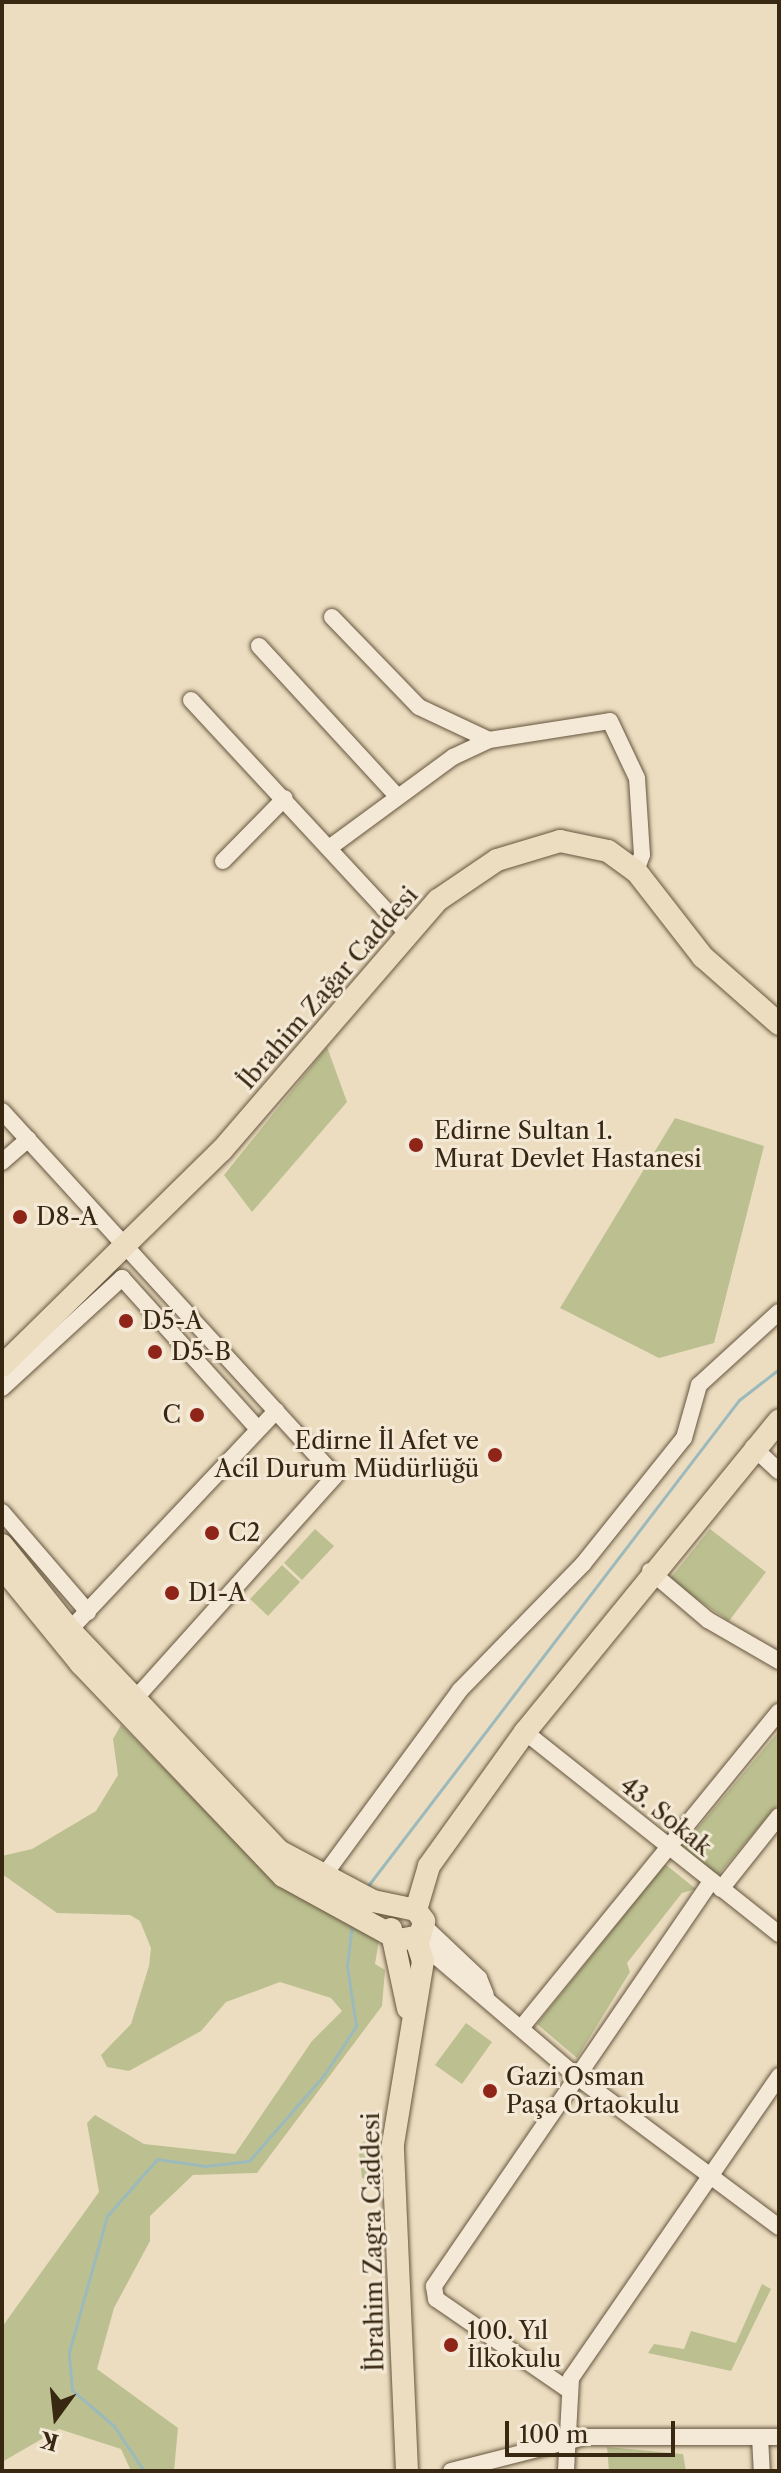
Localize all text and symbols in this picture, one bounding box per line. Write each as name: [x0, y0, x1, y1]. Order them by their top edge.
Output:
street label: İbrahim Zağar Caddesi: [232, 881, 424, 1095]
place label: Edirne Sultan 1. Murat Devlet Hastanesi: [434, 1117, 702, 1173]
marker: Edirne Sultan 1. Murat Devlet Hastanesi: [405, 1134, 427, 1156]
place label: D8-A: [36, 1203, 98, 1231]
marker: D8-A: [11, 1208, 29, 1226]
place label: D5-A: [142, 1307, 203, 1335]
marker: D5-A: [117, 1312, 135, 1330]
place label: D5-B: [171, 1338, 231, 1366]
marker: D5-B: [146, 1343, 164, 1361]
place label: C: [162, 1401, 181, 1429]
marker: C: [188, 1406, 206, 1424]
place label: Edirne İl Afet ve Acil Durum Müdürlüğü: [215, 1427, 479, 1483]
marker: Edirne İl Afet ve Acil Durum Müdürlüğü: [486, 1446, 504, 1464]
place label: C2: [228, 1519, 260, 1547]
marker: C2: [203, 1524, 221, 1542]
place label: D1-A: [188, 1579, 246, 1607]
marker: D1-A: [163, 1584, 181, 1602]
street label: 43. Sokak: [615, 1771, 717, 1861]
place label: Gazi Osman Paşa Ortaokulu: [506, 2063, 680, 2119]
marker: Gazi Osman Paşa Ortaokulu: [481, 2082, 499, 2100]
street label: İbrahim Zagra Caddesi: [356, 2112, 390, 2372]
place label: 100. Yıl İlkokulu: [467, 2317, 561, 2373]
marker: 100. Yıl İlkokulu: [442, 2336, 460, 2354]
north arrow: [16, 2377, 96, 2457]
scale bar: [509, 2405, 679, 2455]
text: 100 m: [519, 2420, 588, 2449]
text: K: [38, 2425, 62, 2456]

